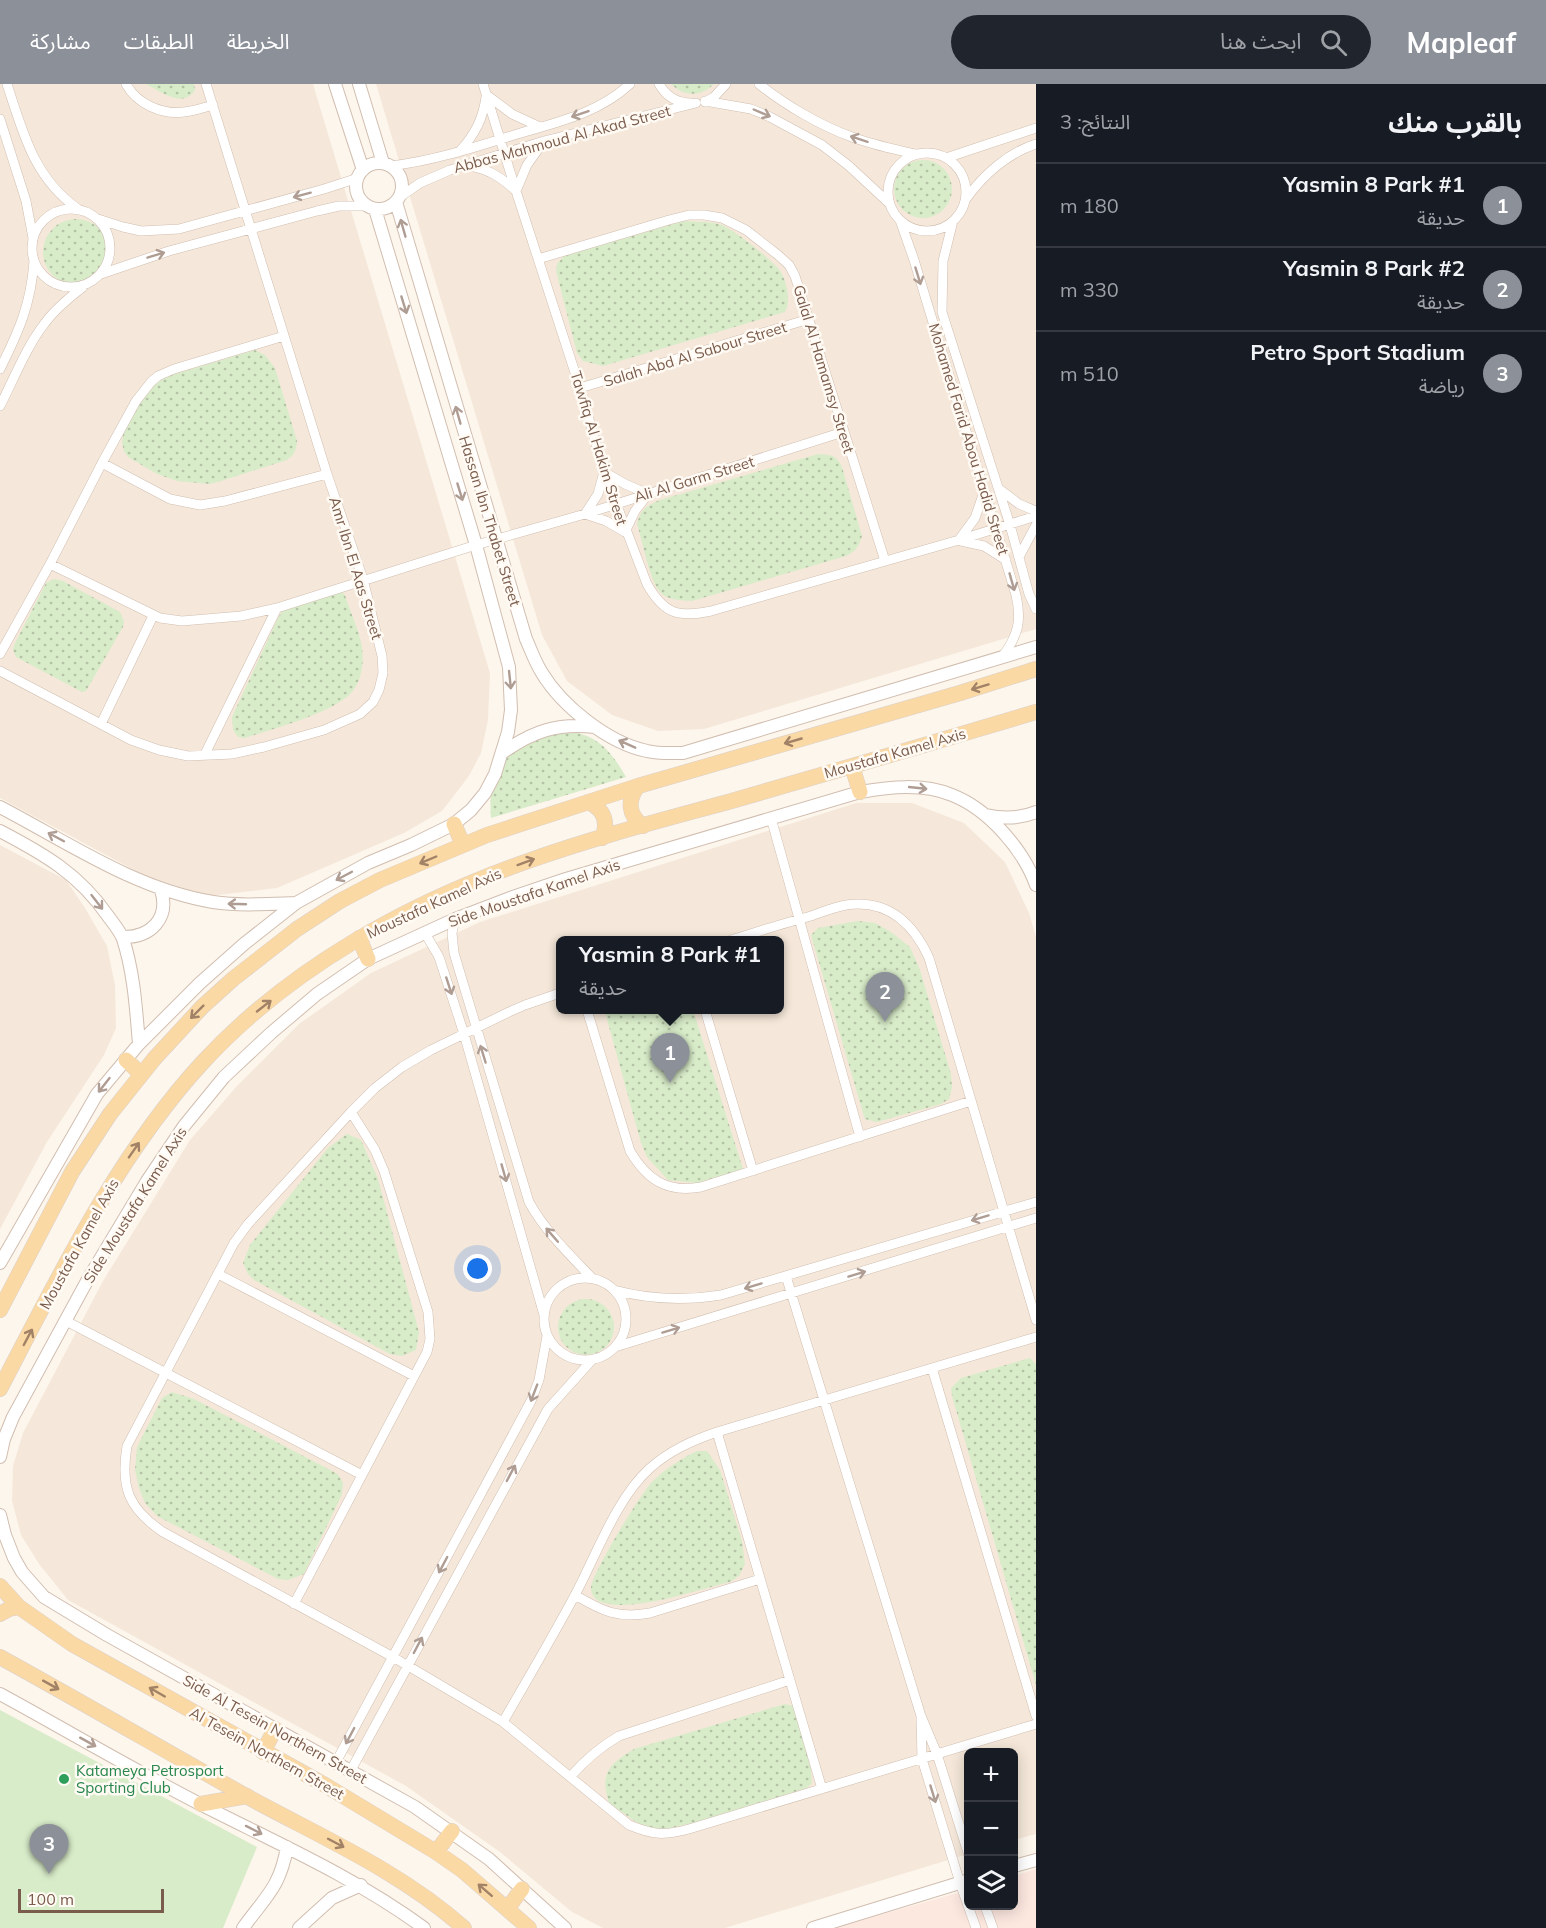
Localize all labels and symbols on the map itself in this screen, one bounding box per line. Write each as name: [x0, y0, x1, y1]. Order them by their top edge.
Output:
street label: Abbas Mahmoud Al Akad Street: [451, 101, 673, 177]
one-way arrow: [752, 108, 771, 119]
one-way arrow: [572, 109, 590, 120]
one-way arrow: [850, 133, 869, 144]
one-way arrow: [293, 190, 312, 201]
one-way arrow: [397, 218, 408, 237]
one-way arrow: [146, 249, 165, 260]
one-way arrow: [913, 266, 924, 285]
street label: Galal Al Hamamsy Street: [789, 283, 859, 455]
one-way arrow: [399, 295, 410, 314]
street label: Salah Abd Al Sabour Street: [601, 317, 789, 391]
street label: Mohamed Farid Abou Hadid Street: [925, 321, 1013, 557]
street label: Tawfiq Al Hakim Street: [566, 369, 632, 527]
one-way arrow: [452, 406, 463, 425]
street label: Hassan Ibn Thabet Street: [455, 433, 525, 609]
street label: Ali Al Garm Street: [632, 452, 756, 506]
one-way arrow: [455, 482, 466, 501]
street label: Amr Ibn El Aas Street: [325, 494, 387, 642]
one-way arrow: [1007, 573, 1019, 592]
one-way arrow: [505, 670, 516, 689]
one-way arrow: [971, 682, 990, 693]
street label: Moustafa Kamel Axis: [822, 724, 968, 782]
one-way arrow: [784, 736, 803, 747]
one-way arrow: [618, 738, 636, 749]
one-way arrow: [907, 783, 927, 794]
one-way arrow: [48, 831, 66, 842]
one-way arrow: [419, 855, 438, 866]
street label: Side Moustafa Kamel Axis: [445, 855, 623, 931]
one-way arrow: [516, 856, 535, 867]
street label: Moustafa Kamel Axis: [364, 863, 504, 943]
one-way arrow: [336, 871, 354, 882]
one-way arrow: [91, 894, 104, 910]
one-way arrow: [228, 898, 248, 910]
pin: 2: [866, 972, 904, 1022]
one-way arrow: [444, 976, 455, 995]
one-way arrow: [256, 999, 272, 1012]
one-way arrow: [189, 1005, 204, 1020]
pin: 1: [650, 1034, 690, 1083]
one-way arrow: [477, 1045, 488, 1064]
one-way arrow: [97, 1077, 110, 1093]
street label: Side Moustafa Kamel Axis: [79, 1124, 191, 1286]
one-way arrow: [128, 1142, 140, 1158]
one-way arrow: [499, 1163, 510, 1182]
street label: Moustafa Kamel Axis: [36, 1175, 122, 1313]
one-way arrow: [971, 1213, 990, 1224]
one-way arrow: [545, 1228, 559, 1243]
your location: [463, 1254, 492, 1283]
one-way arrow: [847, 1267, 866, 1278]
one-way arrow: [744, 1281, 763, 1292]
one-way arrow: [661, 1324, 680, 1335]
one-way arrow: [22, 1329, 34, 1347]
one-way arrow: [528, 1383, 539, 1401]
one-way arrow: [506, 1465, 517, 1483]
one-way arrow: [437, 1556, 449, 1573]
one-way arrow: [412, 1637, 424, 1654]
street label: Side Al Tesein Northern Street: [180, 1671, 370, 1787]
one-way arrow: [42, 1679, 59, 1691]
one-way arrow: [149, 1686, 166, 1698]
street label: Al Tesein Northern Street: [187, 1703, 347, 1803]
one-way arrow: [344, 1727, 355, 1745]
one-way arrow: [79, 1736, 96, 1748]
place label: Katameya Petrosport Sporting Club: [76, 1761, 224, 1797]
marker: Katameya Petrosport Sporting Club: [57, 1772, 71, 1786]
one-way arrow: [928, 1784, 939, 1803]
pin: 3: [29, 1824, 68, 1874]
one-way arrow: [244, 1825, 262, 1837]
one-way arrow: [326, 1838, 344, 1849]
one-way arrow: [477, 1883, 493, 1896]
scale bar: [18, 1886, 164, 1914]

